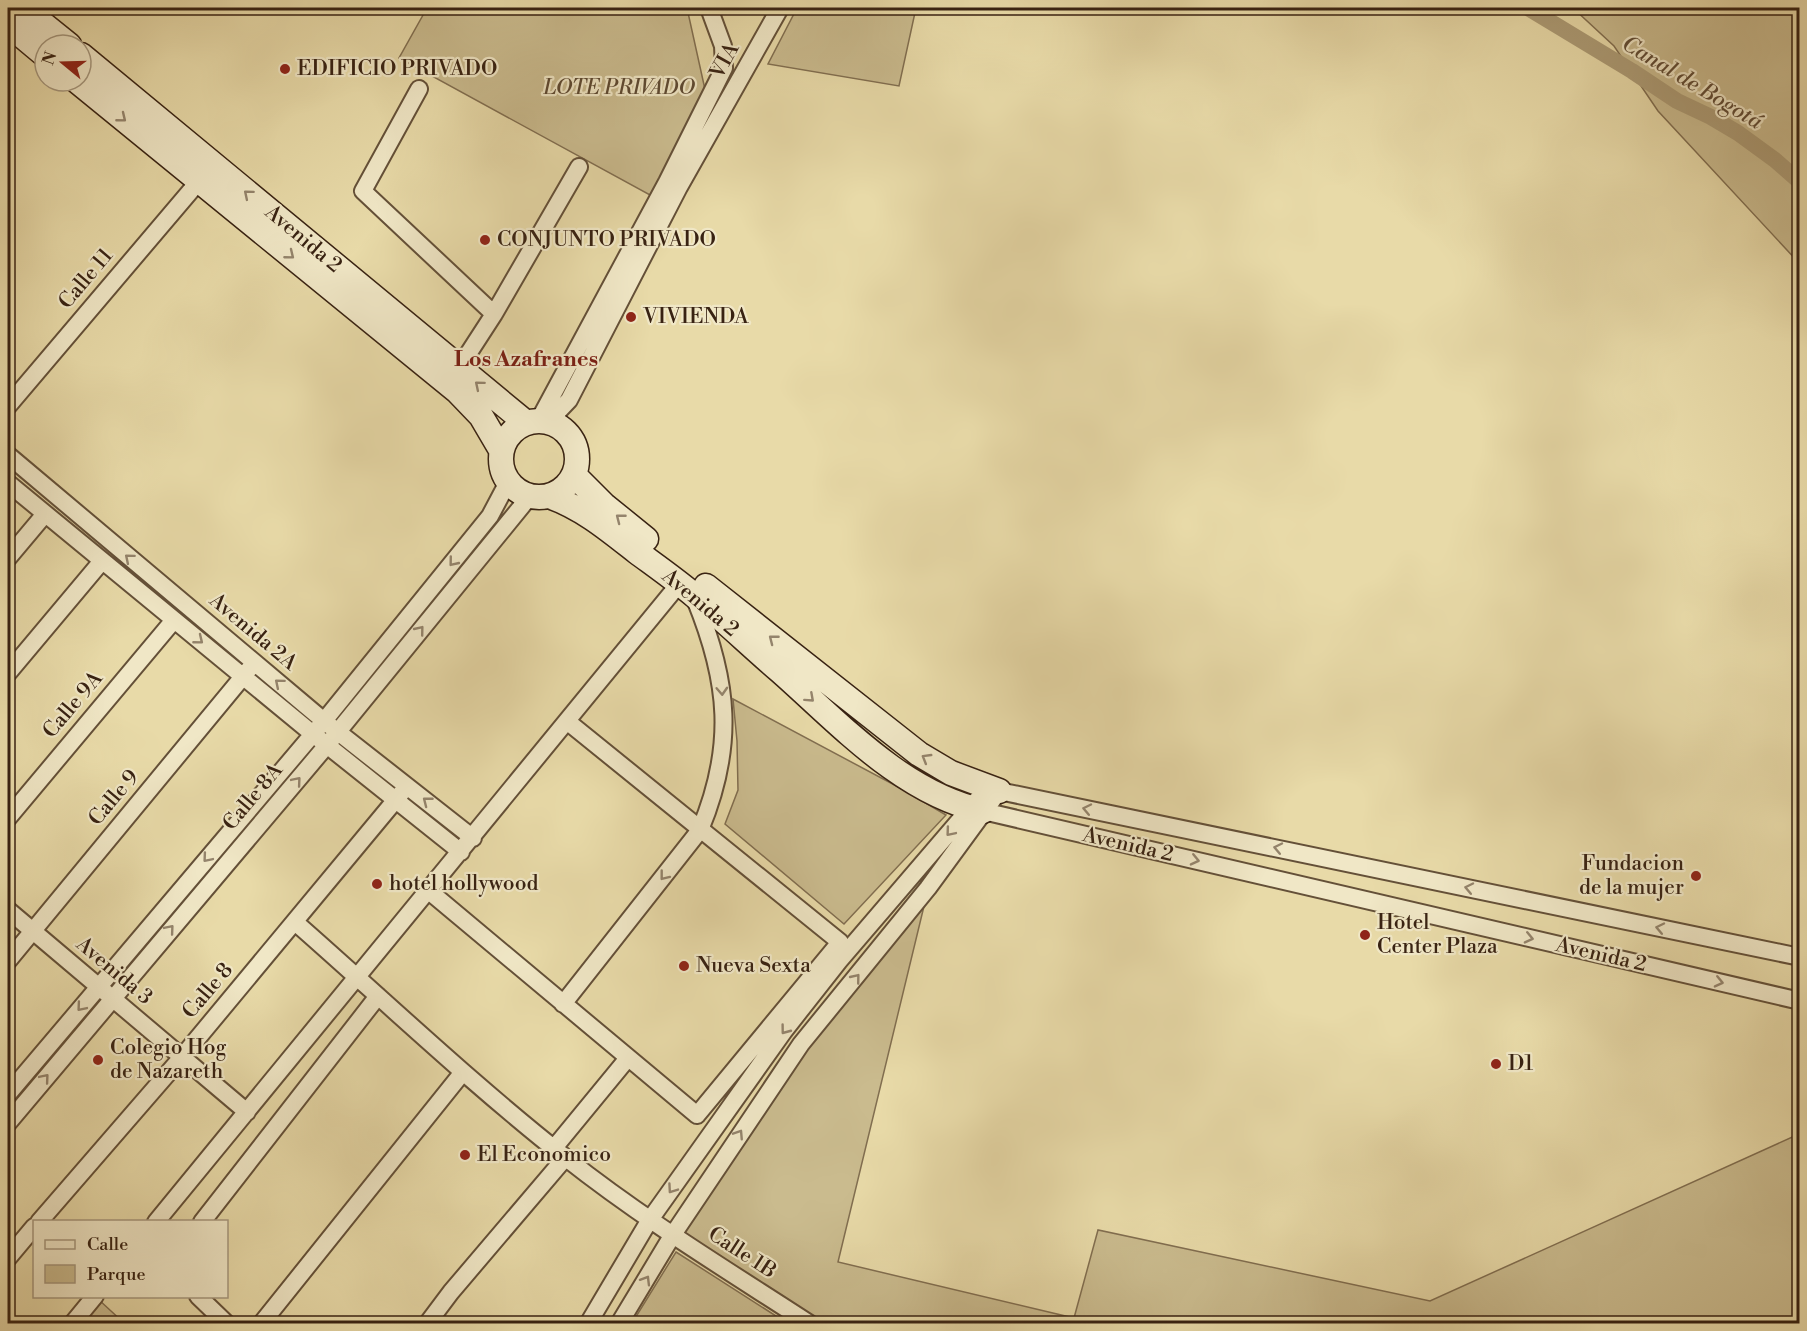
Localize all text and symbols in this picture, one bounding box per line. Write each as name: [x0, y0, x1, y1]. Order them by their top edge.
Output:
water label: Canal de Bogotá: [1617, 30, 1768, 136]
north arrow: [33, 33, 93, 93]
street label: VIA: [704, 38, 746, 85]
text: N: [38, 49, 61, 68]
place label: EDIFICIO PRIVADO: [297, 56, 497, 82]
marker: EDIFICIO PRIVADO: [278, 62, 292, 76]
park label: LOTE PRIVADO: [542, 75, 695, 101]
one-way arrow: [115, 111, 126, 122]
one-way arrow: [244, 190, 255, 201]
street label: Avenida 2: [258, 199, 347, 279]
place label: CONJUNTO PRIVADO: [497, 227, 716, 253]
marker: CONJUNTO PRIVADO: [478, 233, 492, 247]
street label: Calle 11: [53, 243, 119, 315]
one-way arrow: [283, 247, 294, 258]
place label: VIVIENDA: [642, 304, 749, 330]
marker: VIVIENDA: [624, 310, 638, 324]
district label: Los Azafranes: [454, 346, 598, 373]
one-way arrow: [475, 382, 486, 393]
one-way arrow: [616, 514, 627, 525]
one-way arrow: [125, 554, 136, 565]
one-way arrow: [450, 555, 461, 566]
street label: Avenida 2: [655, 563, 744, 643]
street label: Avenida 2A: [203, 587, 303, 677]
one-way arrow: [413, 626, 424, 637]
one-way arrow: [192, 633, 203, 644]
one-way arrow: [768, 635, 779, 646]
street label: Calle 9A: [37, 666, 109, 744]
one-way arrow: [275, 680, 286, 691]
one-way arrow: [715, 687, 728, 696]
one-way arrow: [803, 691, 814, 702]
one-way arrow: [922, 754, 933, 766]
street label: Calle 8A: [217, 758, 289, 836]
street label: Calle 9: [83, 765, 145, 831]
one-way arrow: [289, 777, 300, 788]
one-way arrow: [423, 798, 434, 809]
one-way arrow: [1082, 803, 1092, 816]
street label: Avenida 2: [1079, 822, 1176, 868]
one-way arrow: [946, 825, 957, 836]
one-way arrow: [1273, 843, 1283, 856]
one-way arrow: [203, 851, 214, 862]
place label: Fundacion de la mujer: [1579, 851, 1684, 901]
one-way arrow: [1190, 853, 1200, 866]
one-way arrow: [660, 869, 671, 880]
marker: Fundacion de la mujer: [1689, 869, 1703, 883]
place label: hotel hollywood: [389, 871, 538, 897]
marker: hotel hollywood: [370, 877, 384, 891]
one-way arrow: [1464, 882, 1474, 895]
place label: Hotel Center Plaza: [1377, 910, 1498, 960]
one-way arrow: [1655, 922, 1665, 935]
one-way arrow: [163, 925, 174, 936]
marker: Hotel Center Plaza: [1358, 928, 1372, 942]
street label: Avenida 3: [70, 931, 158, 1011]
one-way arrow: [1523, 931, 1533, 944]
street label: Avenida 2: [1552, 932, 1649, 978]
place label: Nueva Sexta: [696, 953, 811, 979]
street label: Calle 8: [177, 958, 239, 1024]
marker: Nueva Sexta: [677, 959, 691, 973]
one-way arrow: [848, 974, 859, 985]
one-way arrow: [1713, 975, 1723, 988]
one-way arrow: [77, 1000, 88, 1011]
one-way arrow: [781, 1024, 792, 1035]
place label: Colegio Hog de Nazareth: [110, 1035, 227, 1085]
place label: D1: [1508, 1051, 1533, 1077]
marker: Colegio Hog de Nazareth: [91, 1053, 105, 1067]
marker: D1: [1489, 1057, 1503, 1071]
one-way arrow: [38, 1074, 49, 1085]
one-way arrow: [732, 1130, 743, 1141]
place label: El Economico: [477, 1142, 611, 1168]
marker: El Economico: [458, 1148, 472, 1162]
one-way arrow: [668, 1183, 679, 1194]
legend: [33, 1220, 228, 1298]
street label: Calle 1B: [703, 1221, 781, 1285]
text: Calle: [87, 1233, 128, 1256]
text: Parque: [87, 1263, 146, 1286]
one-way arrow: [638, 1275, 649, 1286]

